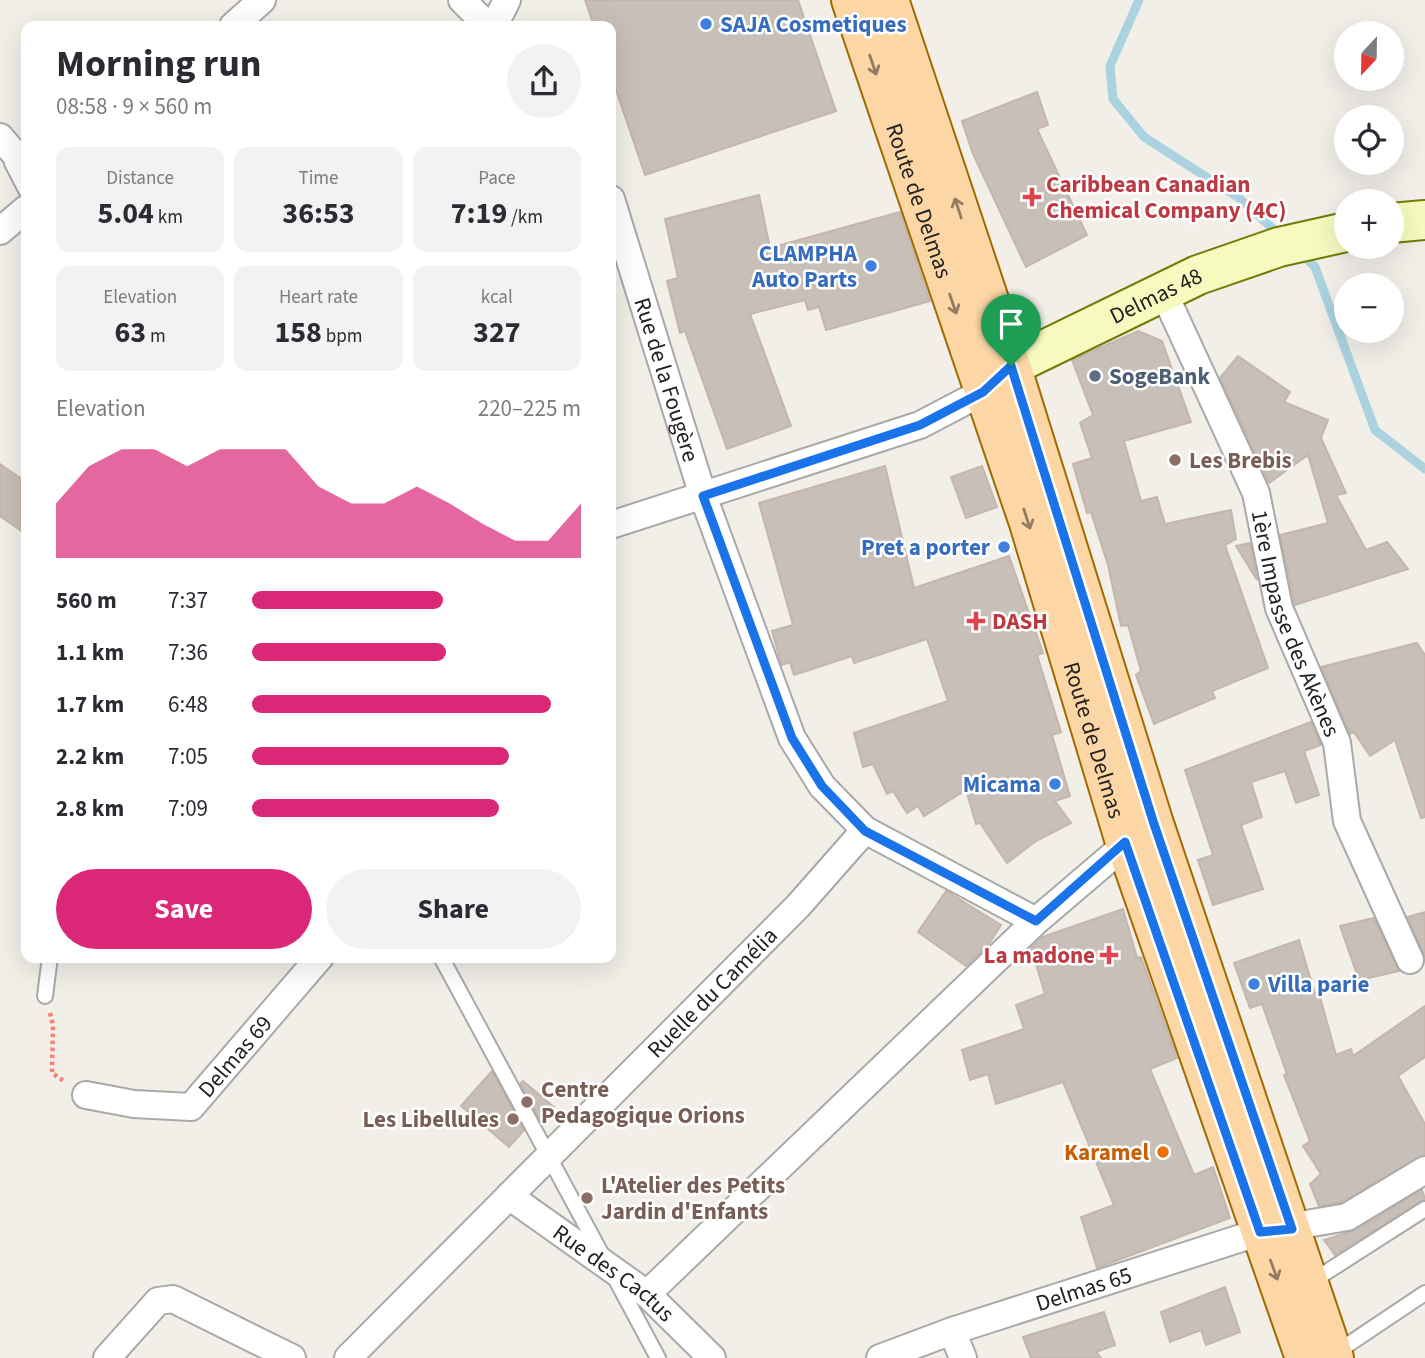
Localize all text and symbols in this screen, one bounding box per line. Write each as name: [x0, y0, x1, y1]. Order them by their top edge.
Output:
place label: SAJA Cosmetiques: [720, 8, 907, 41]
marker: SAJA Cosmetiques: [698, 16, 714, 32]
north arrow: [1334, 21, 1404, 91]
map controls: [1334, 21, 1404, 343]
text: Morning run: [56, 37, 261, 91]
button: share: [507, 44, 581, 118]
one-way arrow: [868, 53, 880, 75]
text: 08:58 · 9 × 560 m: [56, 90, 212, 123]
button: locate: [1334, 105, 1404, 175]
street label: Route de Delmas: [877, 119, 961, 283]
text: Distance: [106, 165, 174, 192]
text: Time: [298, 165, 339, 192]
text: Pace: [478, 165, 515, 192]
place label: Caribbean Canadian Chemical Company (4C): [1046, 168, 1286, 227]
marker: Caribbean Canadian Chemical Company (4C): [1024, 189, 1040, 205]
button: +: [1334, 189, 1404, 259]
text: 5.04: [97, 192, 154, 235]
text: 36:53: [282, 192, 355, 235]
text: 7:19: [451, 192, 507, 235]
one-way arrow: [951, 197, 964, 219]
text: km: [154, 204, 183, 231]
text: /km: [507, 204, 543, 231]
place label: CLAMPHA Auto Parts: [751, 237, 858, 296]
marker: CLAMPHA Auto Parts: [863, 258, 879, 274]
street label: Delmas 48: [1104, 260, 1208, 333]
button: −: [1334, 273, 1404, 343]
text: Elevation: [103, 284, 177, 311]
text: Heart rate: [279, 284, 358, 311]
text: kcal: [481, 284, 513, 311]
one-way arrow: [948, 292, 960, 314]
street label: Rue de la Fougère: [625, 293, 707, 466]
pin: [981, 294, 1041, 366]
icon: arrive: [992, 305, 1030, 343]
text: 63: [115, 311, 146, 354]
text: 158: [274, 311, 322, 354]
text: 327: [473, 311, 521, 354]
text: m: [146, 323, 166, 350]
text: bpm: [322, 323, 363, 350]
place label: SogeBank: [1109, 360, 1211, 393]
marker: SogeBank: [1087, 368, 1103, 384]
text: Elevation: [56, 392, 146, 425]
text: 220–225 m: [478, 392, 581, 425]
place label: Les Brebis: [1189, 444, 1292, 477]
marker: Les Brebis: [1167, 452, 1183, 468]
one-way arrow: [1022, 507, 1035, 529]
street label: 1ère Impasse des Akènes: [1243, 507, 1348, 742]
place label: Pret a porter: [861, 531, 991, 564]
marker: Pret a porter: [996, 539, 1012, 555]
text: 560 m: [56, 584, 117, 617]
text: 7:37: [168, 584, 208, 617]
place label: DASH: [992, 605, 1048, 638]
marker: DASH: [966, 611, 986, 631]
text: 1.1 km: [56, 636, 124, 669]
text: 7:36: [168, 636, 208, 669]
street label: Route de Delmas: [1055, 658, 1133, 822]
text: 1.7 km: [56, 688, 124, 721]
text: 6:48: [168, 688, 208, 721]
text: 2.2 km: [56, 740, 124, 773]
text: 7:05: [168, 740, 208, 773]
place label: Micama: [963, 768, 1041, 801]
marker: Micama: [1047, 776, 1063, 792]
text: 2.8 km: [56, 792, 124, 825]
text: 7:09: [168, 792, 208, 825]
button: Save: [56, 869, 312, 949]
button: Share: [326, 869, 581, 949]
street label: Ruelle du Camélia: [640, 920, 785, 1066]
place label: La madone: [984, 939, 1095, 972]
marker: La madone: [1101, 947, 1117, 963]
place label: Villa parie: [1267, 968, 1370, 1001]
marker: Villa parie: [1246, 976, 1262, 992]
street label: Delmas 69: [190, 1008, 280, 1105]
place label: Centre Pedagogique Orions: [541, 1073, 745, 1132]
marker: Centre Pedagogique Orions: [519, 1094, 535, 1110]
place label: Les Libellules: [362, 1103, 499, 1136]
marker: Les Libellules: [505, 1111, 521, 1127]
place label: Karamel: [1064, 1136, 1149, 1169]
marker: Karamel: [1155, 1144, 1171, 1160]
place label: L'Atelier des Petits Jardin d'Enfants: [601, 1169, 785, 1228]
marker: L'Atelier des Petits Jardin d'Enfants: [579, 1190, 595, 1206]
street label: Rue des Cactus: [546, 1216, 682, 1329]
street label: Delmas 65: [1031, 1258, 1136, 1320]
one-way arrow: [1269, 1258, 1281, 1280]

